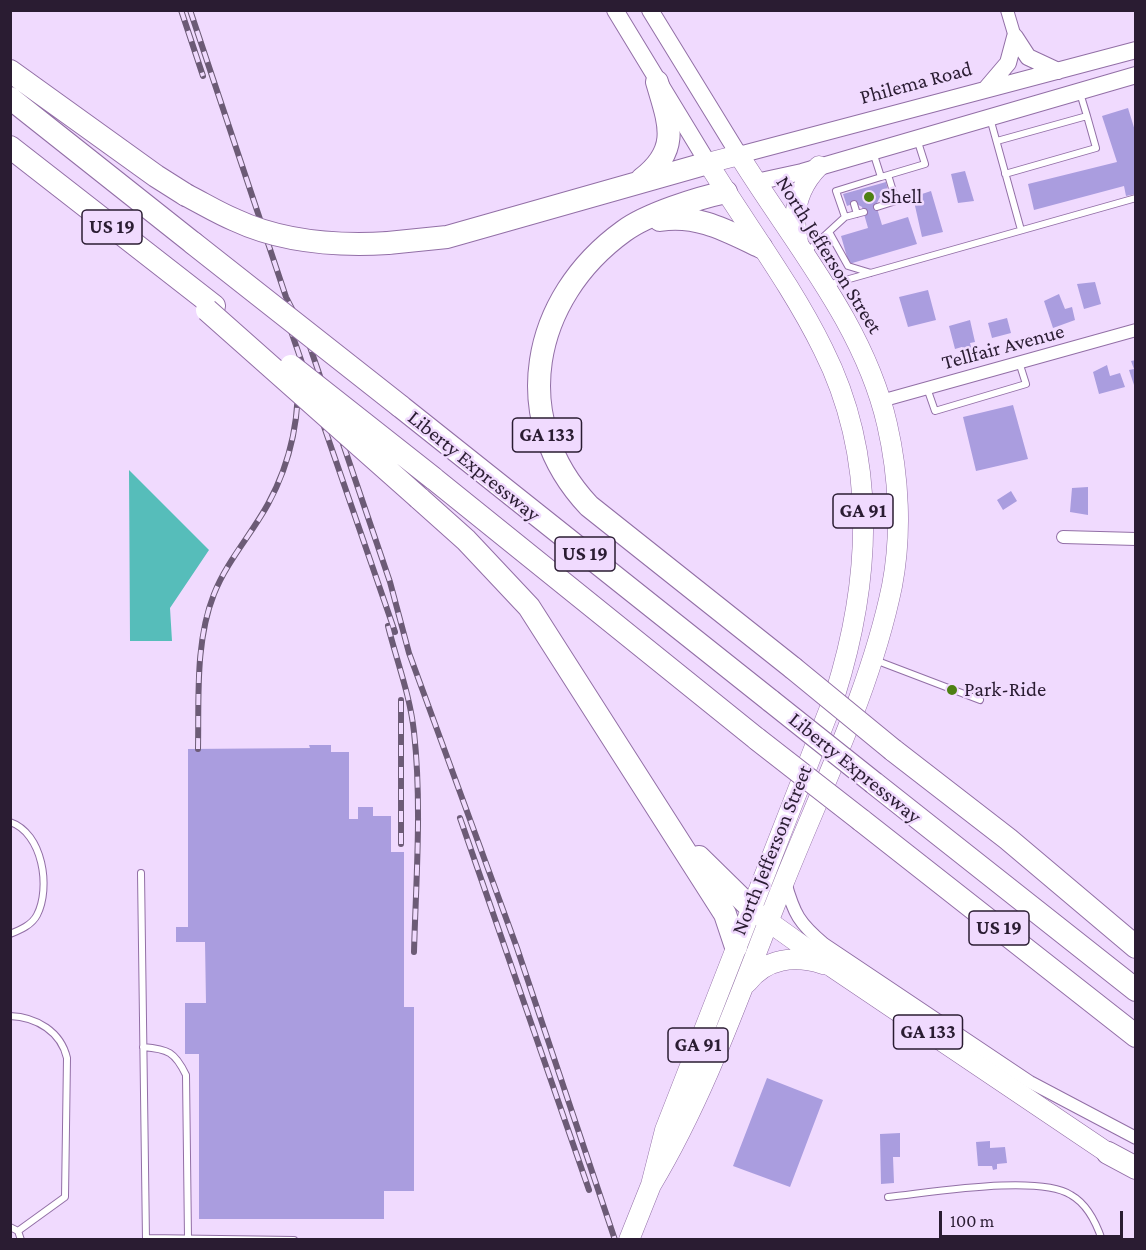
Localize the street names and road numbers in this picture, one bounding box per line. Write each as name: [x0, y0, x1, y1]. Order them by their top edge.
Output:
street label: Philema Road: [857, 56, 975, 110]
street label: North Jefferson Street: [770, 172, 888, 338]
road number: US 19: [82, 210, 142, 244]
street label: Tellfair Avenue: [939, 319, 1067, 375]
street label: Liberty Expressway: [403, 405, 545, 527]
road number: GA 133: [512, 418, 582, 452]
road number: GA 91: [833, 494, 893, 528]
road number: US 19: [555, 537, 615, 571]
street label: Liberty Expressway: [784, 707, 926, 829]
street label: North Jefferson Street: [726, 761, 818, 939]
road number: US 19: [969, 911, 1029, 945]
road number: GA 133: [894, 1015, 962, 1049]
road number: GA 91: [668, 1028, 728, 1062]

